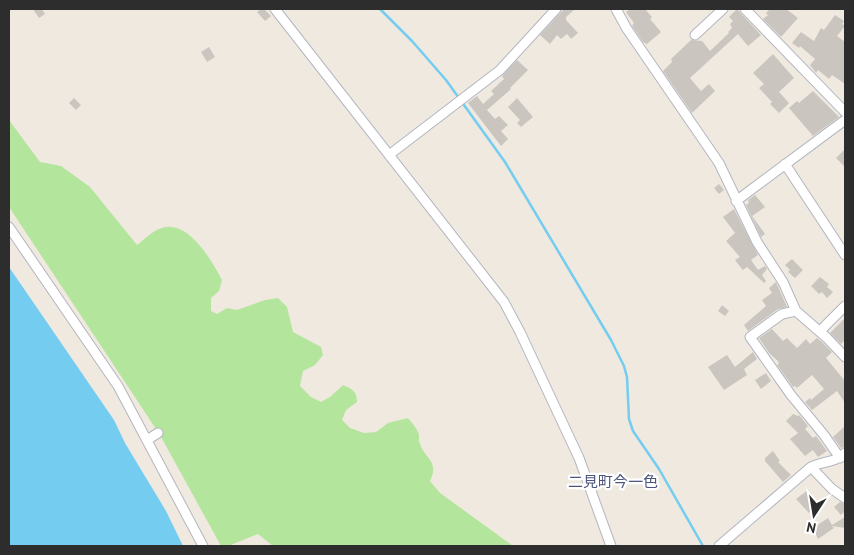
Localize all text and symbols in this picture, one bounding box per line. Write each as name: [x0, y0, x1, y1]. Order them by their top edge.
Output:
district label: 二見町今一色: [568, 472, 658, 491]
north arrow: [789, 490, 839, 540]
text: N: [805, 518, 818, 537]

